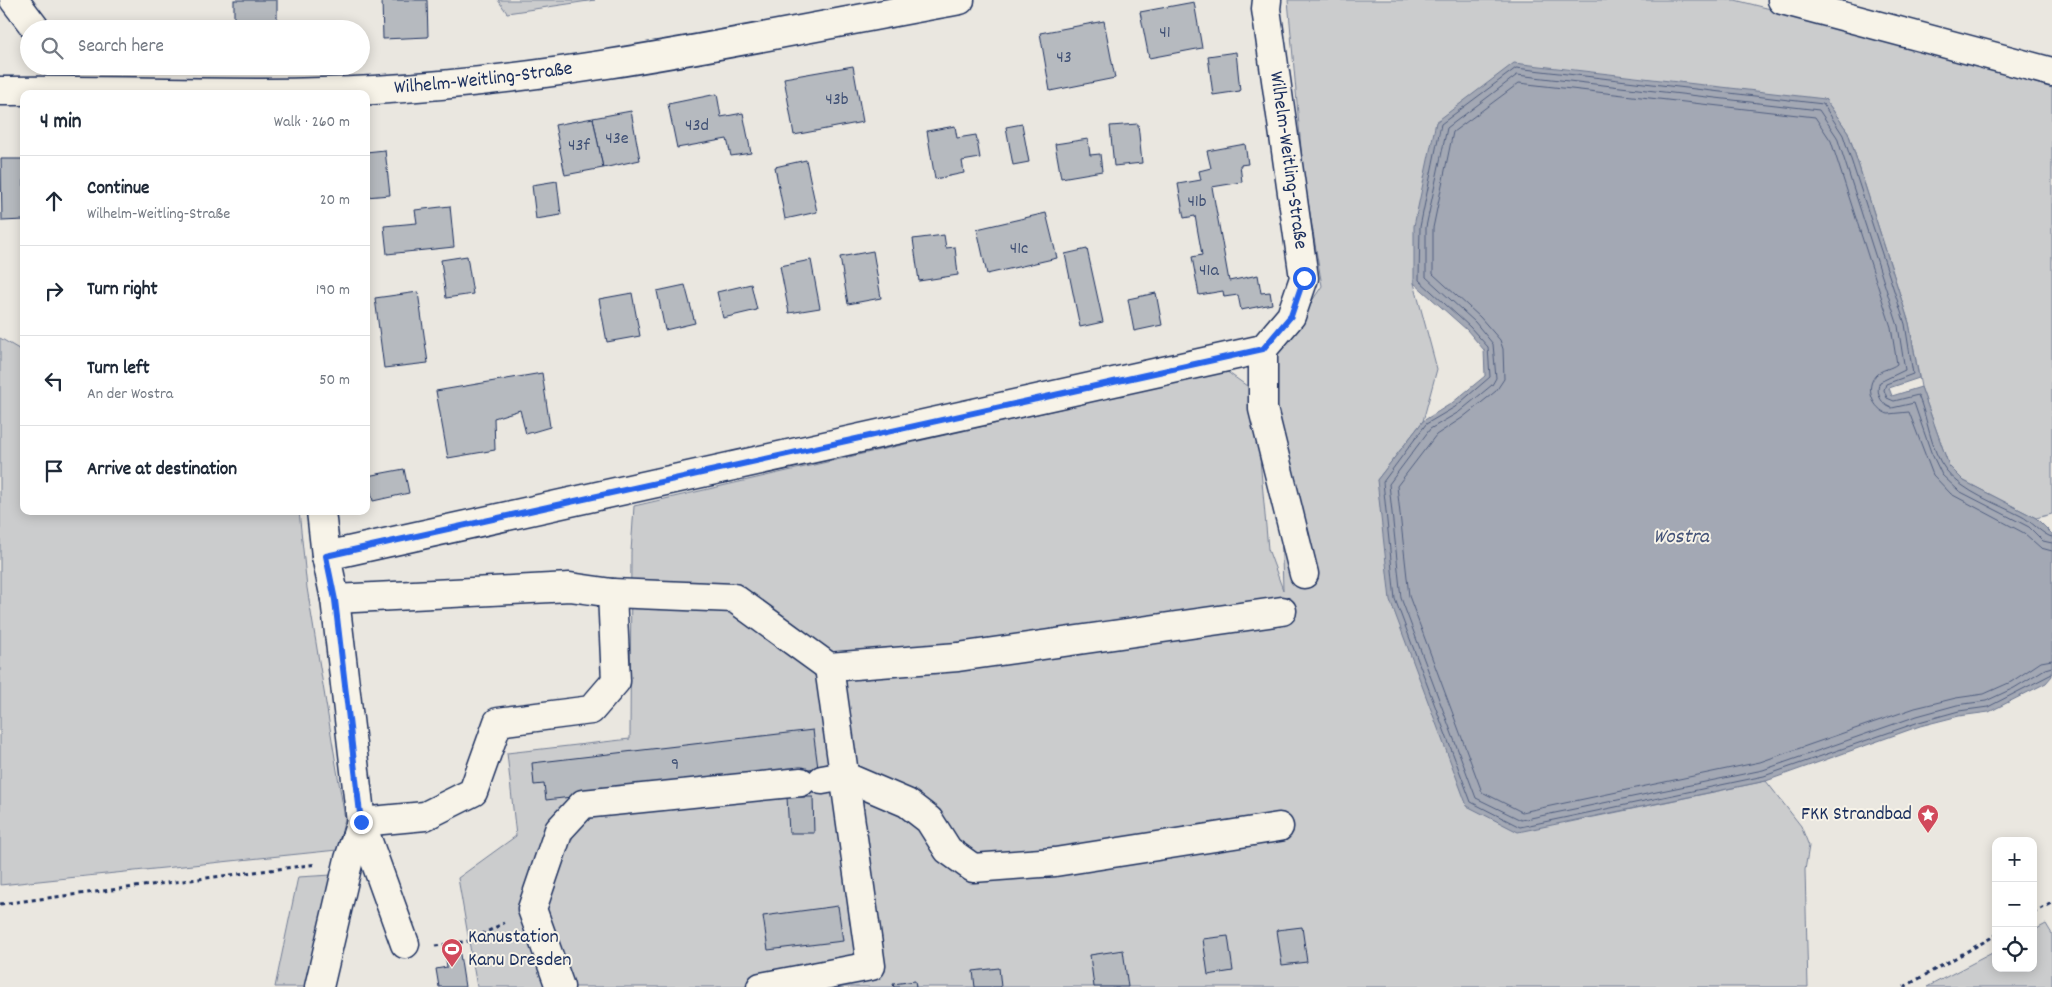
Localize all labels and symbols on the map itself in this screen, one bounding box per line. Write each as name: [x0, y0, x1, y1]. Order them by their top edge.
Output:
house number: 41: [1159, 21, 1171, 46]
house number: 43: [1056, 46, 1072, 71]
street label: Wilhelm-Weitling-Straße: [393, 55, 575, 103]
street label: Wilhelm-Weitling-Straße: [1261, 70, 1314, 251]
house number: 43b: [825, 88, 849, 113]
house number: 43d: [685, 114, 709, 139]
house number: 43e: [605, 127, 629, 152]
house number: 43f: [568, 134, 591, 159]
house number: 41b: [1187, 190, 1207, 215]
house number: 41c: [1010, 237, 1028, 262]
house number: 41a: [1199, 259, 1219, 284]
route start: [1293, 267, 1316, 290]
water label: Wostra: [1653, 523, 1710, 553]
house number: 9: [671, 753, 679, 778]
place label: FKK Strandbad: [1801, 801, 1912, 829]
place icon: FKK Strandbad: [1916, 803, 1940, 834]
route end: [350, 811, 373, 834]
place label: Kanustation Kanu Dresden: [468, 924, 571, 975]
sports icon: Kanustation Kanu Dresden: [440, 937, 464, 968]

